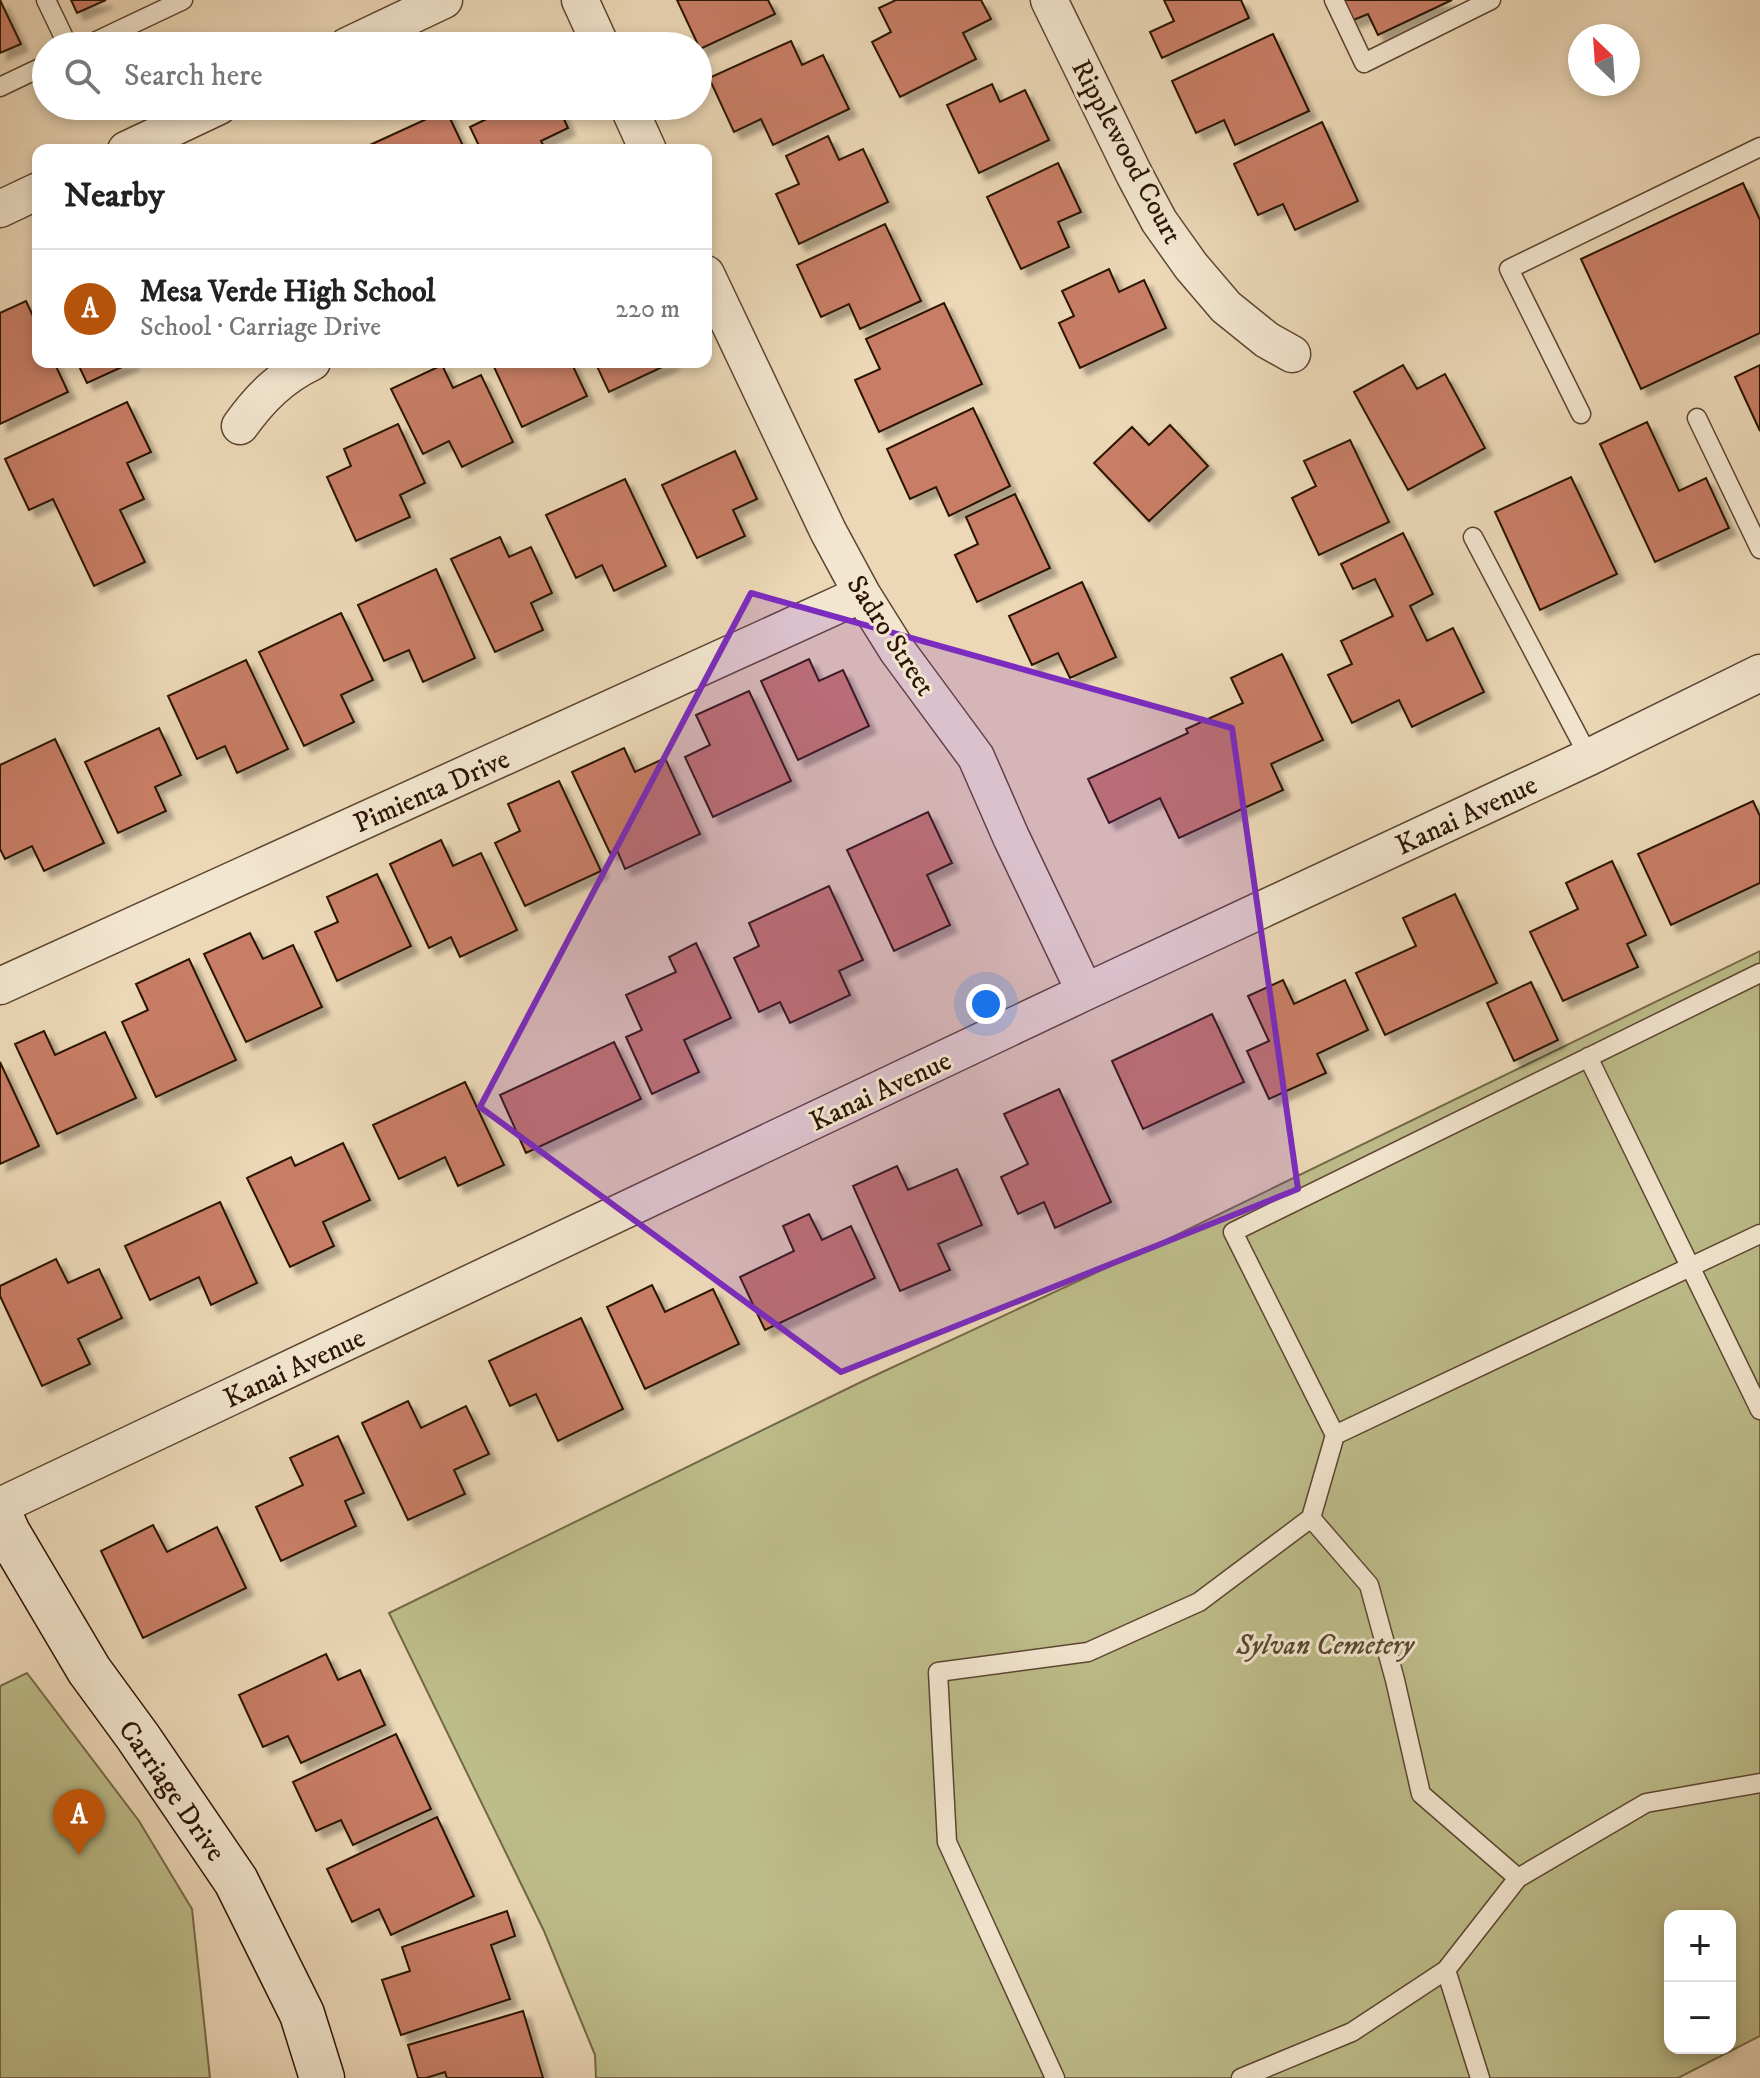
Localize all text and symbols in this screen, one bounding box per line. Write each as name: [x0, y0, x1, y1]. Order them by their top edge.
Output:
north arrow: [1568, 24, 1640, 96]
search box: [32, 32, 712, 120]
street label: Ripplewood Court: [1063, 53, 1190, 250]
icon: search: [60, 54, 104, 98]
text: Search here: [124, 58, 263, 95]
text: Nearby: [64, 175, 165, 217]
text: Mesa Verde High School: [140, 274, 435, 311]
text: A: [82, 293, 98, 326]
text: 220 m: [615, 293, 680, 326]
text: School · Carriage Drive: [140, 311, 381, 344]
street label: Sadro Street: [839, 569, 943, 703]
street label: Pimienta Drive: [348, 741, 515, 841]
street label: Kanai Avenue: [1390, 767, 1543, 863]
your location: [966, 984, 1006, 1024]
street label: Kanai Avenue: [804, 1043, 957, 1139]
street label: Kanai Avenue: [218, 1320, 371, 1416]
park label: Sylvan Cemetery: [1235, 1628, 1416, 1663]
street label: Carriage Drive: [110, 1714, 233, 1868]
pin: A: [53, 1789, 105, 1855]
map controls: [1664, 1910, 1736, 2054]
button: +: [1664, 1910, 1736, 1982]
button: −: [1664, 1982, 1736, 2054]

